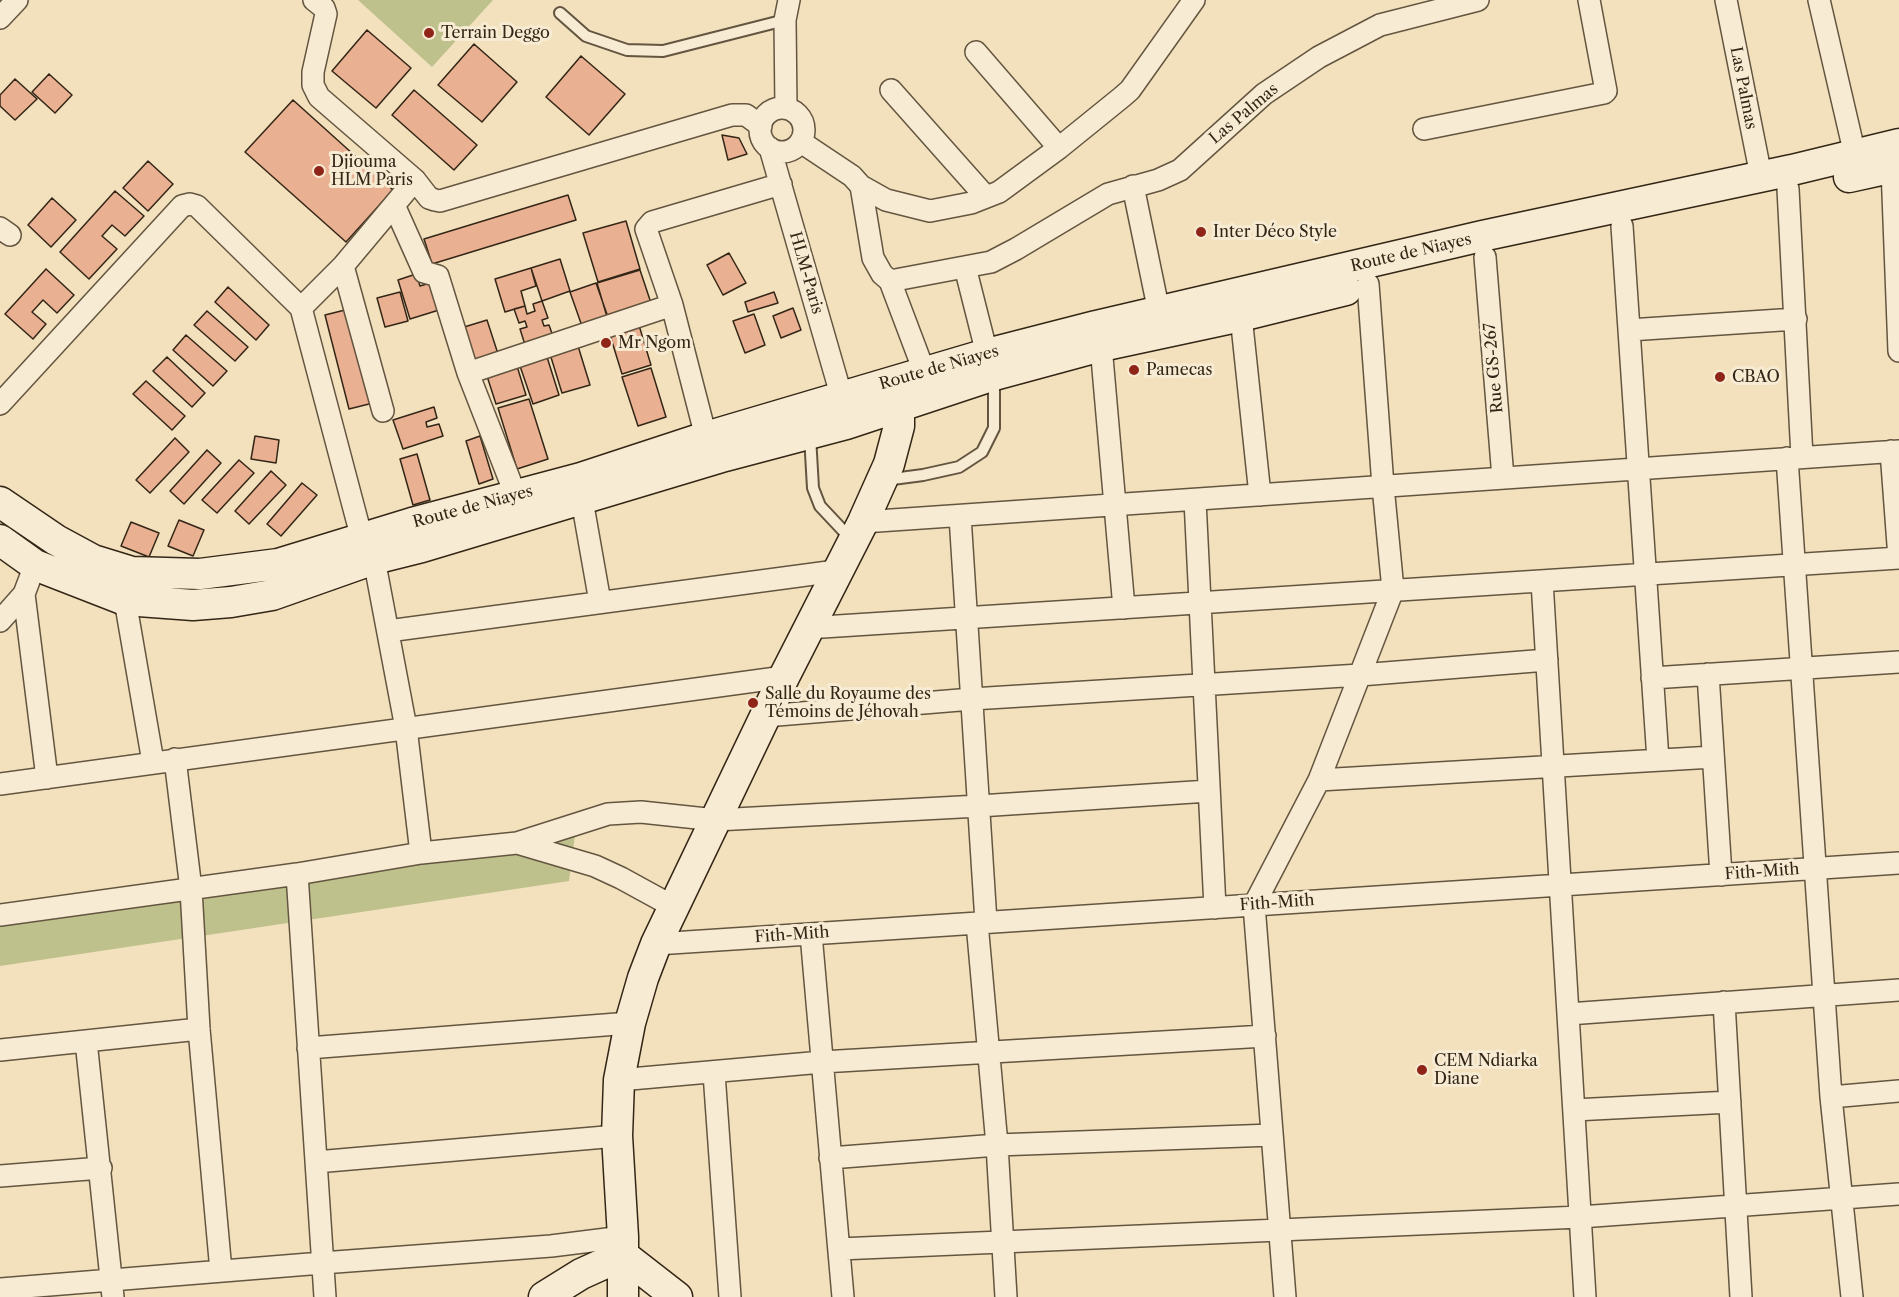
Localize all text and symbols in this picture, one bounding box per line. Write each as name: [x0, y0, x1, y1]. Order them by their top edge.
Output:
place label: Terrain Deggo: [441, 23, 550, 43]
marker: Terrain Deggo: [422, 26, 436, 40]
street label: Las Palmas: [1726, 45, 1760, 131]
street label: Las Palmas: [1206, 80, 1282, 148]
place label: Djiouma HLM Paris: [331, 152, 413, 190]
marker: Djiouma HLM Paris: [312, 164, 326, 178]
place label: Inter Déco Style: [1213, 222, 1337, 242]
marker: Inter Déco Style: [1194, 225, 1208, 239]
street label: HLM-Paris: [785, 230, 827, 316]
street label: Route de Niayes: [1349, 230, 1473, 276]
street label: Rue GS-267: [1480, 322, 1508, 414]
place label: Mr Ngom: [618, 333, 691, 353]
marker: Mr Ngom: [599, 336, 613, 350]
street label: Route de Niayes: [877, 342, 1001, 394]
place label: Pamecas: [1146, 360, 1212, 380]
marker: Pamecas: [1127, 363, 1141, 377]
place label: CBAO: [1732, 367, 1780, 387]
marker: CBAO: [1713, 370, 1727, 384]
street label: Route de Niayes: [411, 482, 535, 532]
place label: Salle du Royaume des Témoins de Jéhovah: [765, 684, 931, 722]
marker: Salle du Royaume des Témoins de Jéhovah: [746, 696, 760, 710]
street label: Fith-Mith: [1724, 860, 1800, 884]
street label: Fith-Mith: [1239, 891, 1315, 915]
street label: Fith-Mith: [754, 923, 830, 947]
place label: CEM Ndiarka Diane: [1434, 1051, 1538, 1089]
marker: CEM Ndiarka Diane: [1415, 1063, 1429, 1077]

